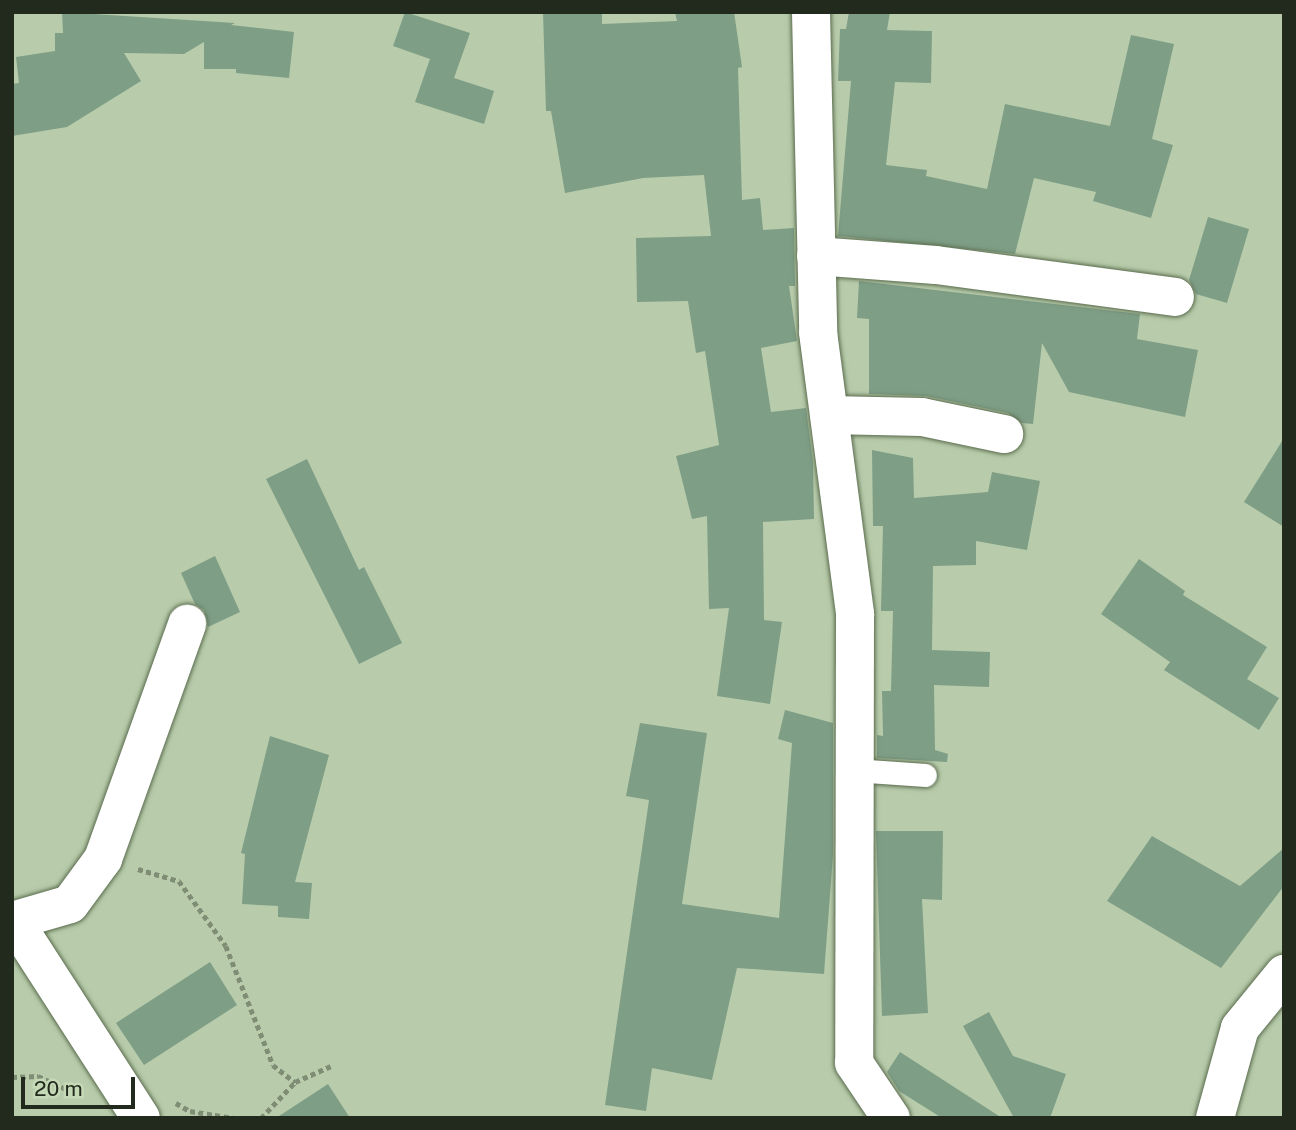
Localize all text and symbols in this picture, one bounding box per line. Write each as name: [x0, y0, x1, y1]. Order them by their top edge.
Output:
scale bar: [24, 1064, 138, 1108]
text: 20 m: [34, 1076, 83, 1101]

